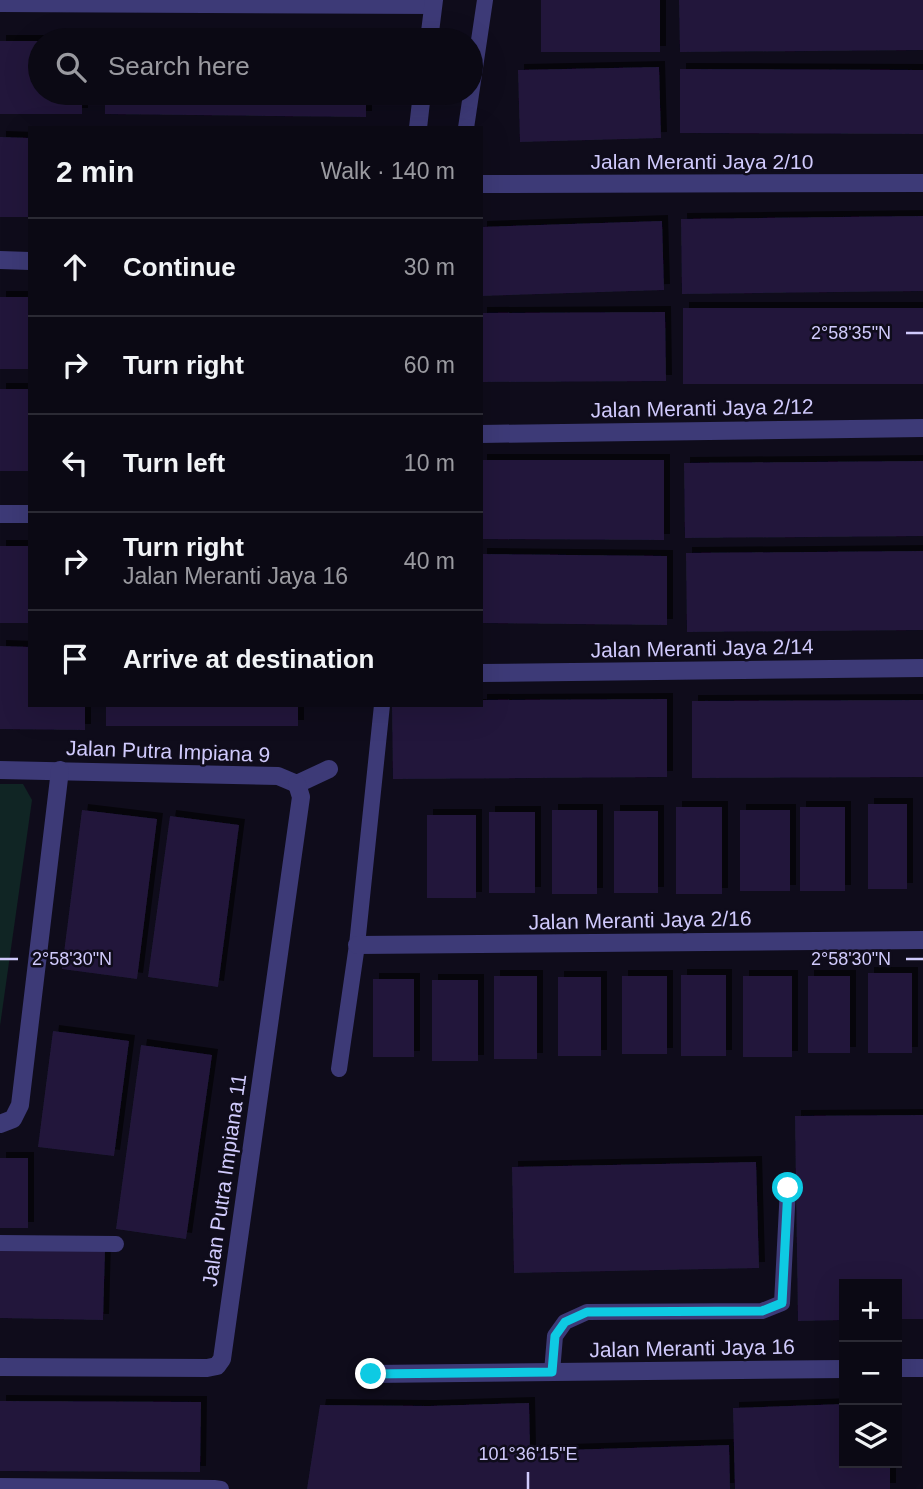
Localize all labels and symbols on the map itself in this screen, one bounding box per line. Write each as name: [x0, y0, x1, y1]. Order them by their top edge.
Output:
street label: Jalan Meranti Jaya 2/10: [591, 150, 813, 173]
text: 2°58'35"N: [811, 323, 891, 343]
street label: Jalan Meranti Jaya 2/12: [590, 395, 814, 421]
street label: Jalan Meranti Jaya 2/14: [590, 635, 814, 661]
street label: Jalan Putra Impiana 9: [66, 736, 270, 766]
street label: Jalan Meranti Jaya 2/16: [528, 907, 752, 933]
text: 2°58'30"N: [32, 949, 112, 969]
text: 2°58'30"N: [811, 949, 891, 969]
street label: Jalan Putra Impiana 11: [198, 1072, 250, 1288]
route start: [772, 1172, 803, 1203]
street label: Jalan Meranti Jaya 16: [589, 1335, 795, 1361]
route end: [355, 1358, 386, 1389]
text: 101°36'15"E: [478, 1444, 578, 1464]

